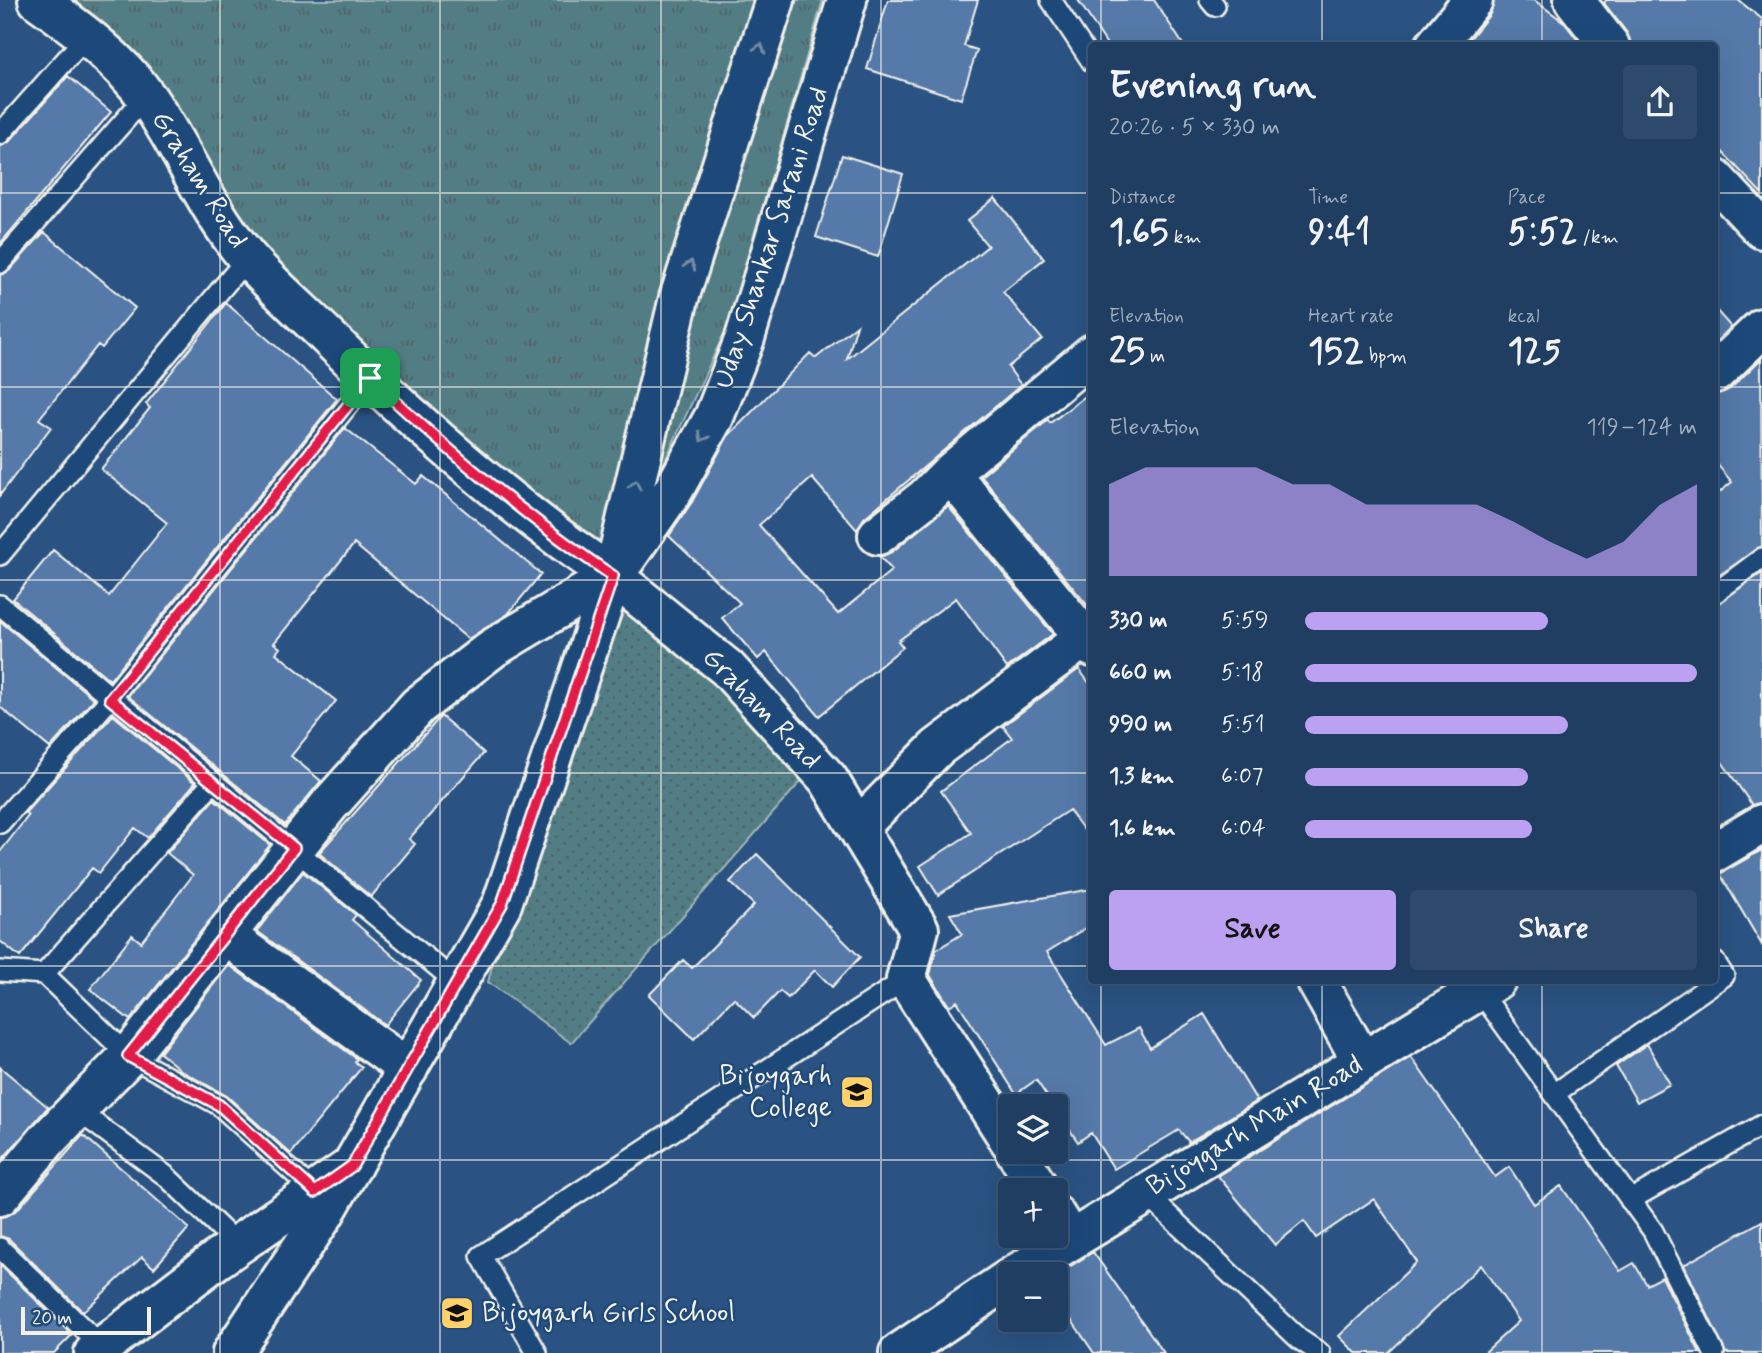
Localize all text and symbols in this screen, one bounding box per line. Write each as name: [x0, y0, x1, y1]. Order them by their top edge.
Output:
one-way arrow: [751, 42, 766, 54]
text: Evening run: [1109, 62, 1316, 111]
button: share: [1623, 65, 1697, 139]
street label: Uday Shankar Sarani Road: [706, 82, 838, 394]
street label: Graham Road: [142, 104, 256, 256]
text: 20:26 · 5 × 330 m: [1109, 113, 1280, 143]
text: Distance: [1109, 185, 1176, 210]
text: Time: [1308, 185, 1348, 210]
text: Pace: [1508, 185, 1545, 210]
text: 1.65: [1109, 210, 1169, 256]
text: 9:41: [1308, 210, 1370, 256]
text: 5:52: [1508, 210, 1577, 256]
text: km: [1169, 225, 1201, 250]
text: /km: [1577, 225, 1619, 250]
one-way arrow: [681, 259, 696, 271]
text: Elevation: [1109, 304, 1184, 329]
text: Heart rate: [1308, 304, 1394, 329]
text: kcal: [1508, 304, 1540, 329]
text: 25: [1109, 329, 1145, 375]
text: 152: [1308, 329, 1364, 375]
text: 125: [1508, 329, 1561, 375]
text: m: [1145, 344, 1165, 369]
text: bpm: [1364, 344, 1407, 369]
pin: [340, 348, 400, 408]
icon: arrive: [351, 359, 389, 397]
text: Elevation: [1109, 413, 1200, 443]
text: 119–124 m: [1587, 413, 1697, 443]
one-way arrow: [698, 429, 711, 442]
one-way arrow: [627, 479, 641, 491]
text: 330 m: [1109, 606, 1167, 636]
text: 5:59: [1221, 606, 1268, 636]
street label: Graham Road: [693, 640, 829, 778]
text: 660 m: [1109, 658, 1172, 688]
text: 5:18: [1221, 658, 1264, 688]
text: 990 m: [1109, 710, 1172, 740]
text: 5:51: [1221, 710, 1265, 740]
text: 1.3 km: [1109, 762, 1174, 792]
text: 6:07: [1221, 762, 1263, 792]
text: 1.6 km: [1109, 814, 1176, 844]
text: 6:04: [1221, 814, 1266, 844]
button: Save: [1109, 890, 1396, 970]
button: Share: [1410, 890, 1697, 970]
street label: Bijoygarh Main Road: [1140, 1047, 1370, 1205]
place label: Bijoygarh College: [719, 1058, 832, 1127]
school or university icon: Bijoygarh College: [838, 1073, 876, 1111]
map controls: [998, 1094, 1068, 1332]
button: layers: [998, 1094, 1068, 1164]
button: +: [998, 1178, 1068, 1248]
button: −: [998, 1262, 1068, 1332]
school or university icon: Bijoygarh Girls School: [438, 1294, 476, 1332]
place label: Bijoygarh Girls School: [482, 1295, 735, 1332]
scale bar: [21, 1304, 150, 1336]
text: 20 m: [32, 1306, 72, 1331]

